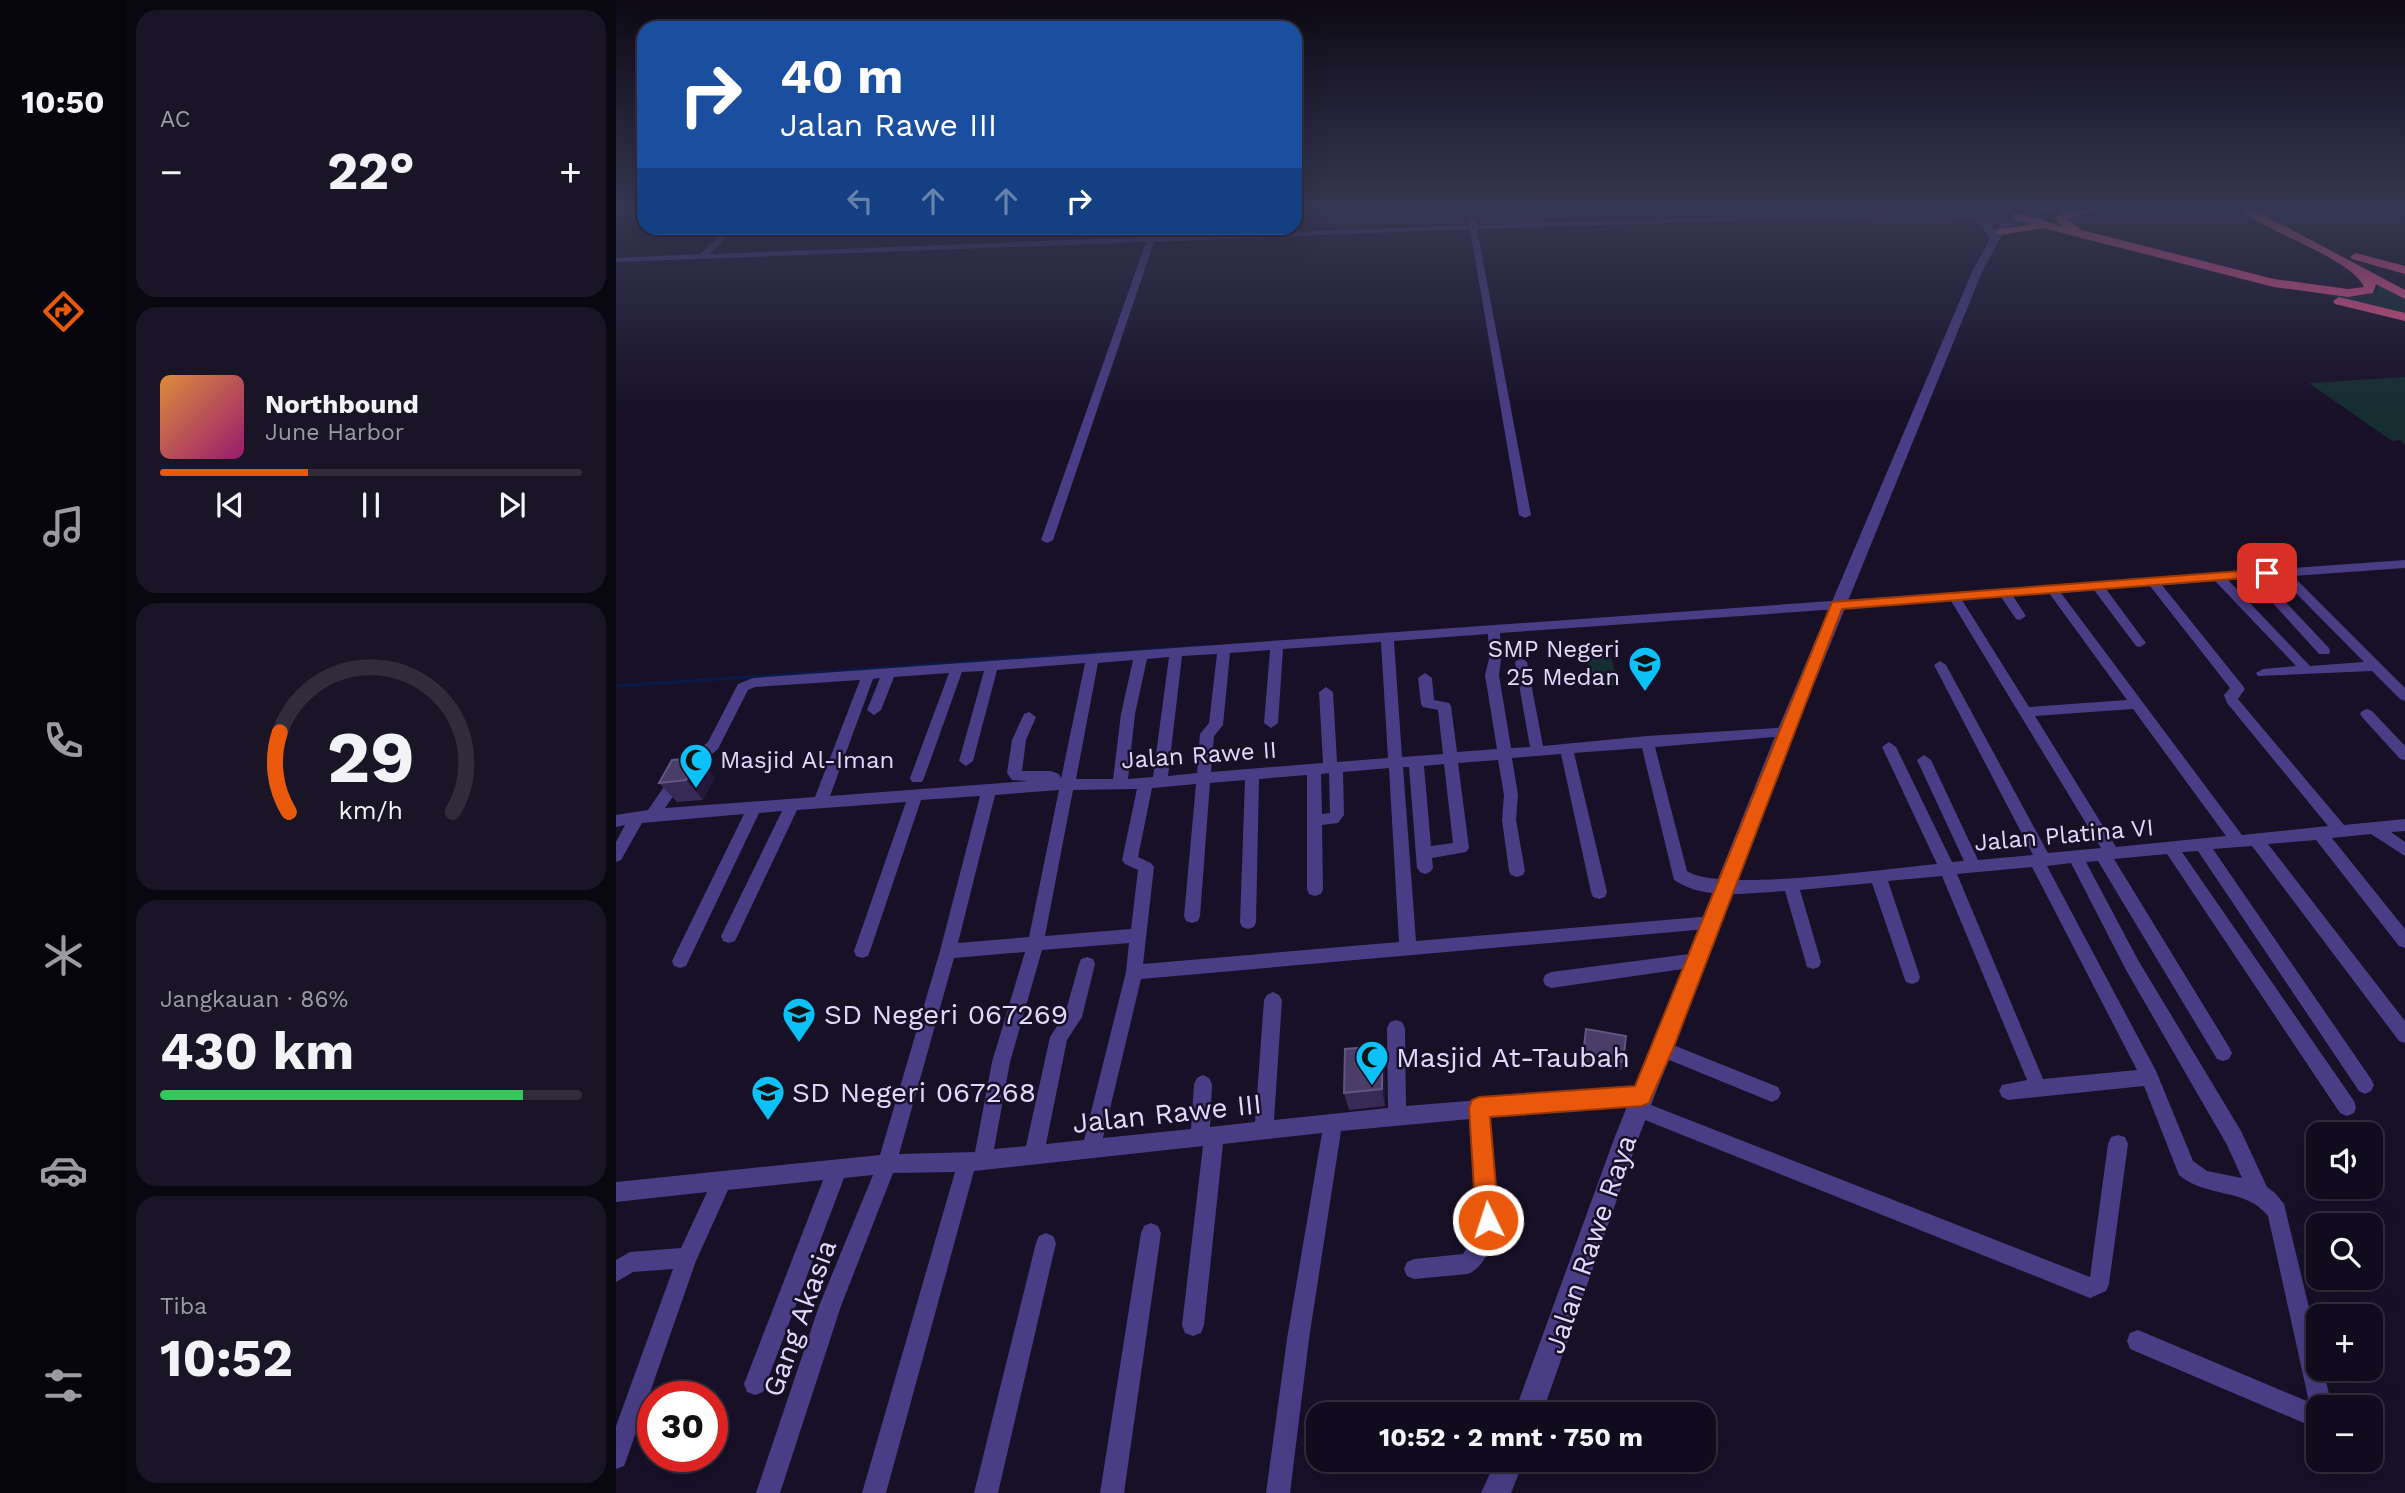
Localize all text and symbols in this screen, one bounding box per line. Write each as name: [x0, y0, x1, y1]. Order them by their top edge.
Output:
text: 40 m: [780, 47, 903, 105]
icon: right: [665, 49, 756, 140]
text: 10:50: [21, 83, 105, 121]
text: AC: [160, 106, 190, 133]
text: Jalan Rawe III: [780, 106, 997, 144]
text: 22°: [327, 141, 415, 202]
text: −: [160, 150, 183, 194]
text: +: [559, 150, 582, 194]
icon: left: [841, 182, 879, 220]
icon: ahead: [914, 182, 952, 220]
icon: ahead: [987, 182, 1025, 220]
icon: right: [1060, 182, 1098, 220]
icon: directions: [39, 287, 88, 336]
text: Northbound: [265, 389, 419, 419]
text: June Harbor: [265, 419, 404, 446]
icon: previous: [211, 486, 249, 524]
icon: pause: [352, 486, 390, 524]
icon: next: [493, 486, 531, 524]
icon: music: [39, 502, 88, 551]
pin: [2237, 543, 2297, 603]
icon: arrive: [2248, 554, 2286, 592]
place label: SMP Negeri 25 Medan: [1488, 635, 1620, 691]
school or university icon: SMP Negeri 25 Medan: [1626, 644, 1664, 693]
text: 29: [327, 715, 415, 801]
icon: phone: [39, 716, 88, 765]
street label: Jalan Rawe II: [1120, 736, 1278, 774]
mosque icon: Masjid Al-Iman: [677, 741, 715, 790]
place label: Masjid Al-Iman: [720, 746, 894, 774]
text: km/h: [339, 796, 403, 825]
street label: Jalan Platina VI: [1973, 813, 2155, 857]
icon: climate: [39, 931, 88, 980]
text: Jangkauan · 86%: [160, 986, 348, 1013]
school or university icon: SD Negeri 067269: [780, 995, 818, 1044]
place label: SD Negeri 067269: [824, 998, 1068, 1031]
text: 430 km: [160, 1021, 354, 1082]
mosque icon: Masjid At-Taubah: [1353, 1038, 1391, 1087]
place label: Masjid At-Taubah: [1396, 1041, 1630, 1074]
school or university icon: SD Negeri 067268: [749, 1073, 787, 1122]
place label: SD Negeri 067268: [792, 1076, 1036, 1109]
street label: Jalan Rawe III: [1071, 1087, 1263, 1140]
map controls: [2306, 1122, 2383, 1472]
button: sound: [2306, 1122, 2383, 1199]
street label: Jalan Rawe Raya: [1538, 1130, 1643, 1358]
icon: car: [39, 1146, 88, 1195]
position arrow: [1451, 1183, 1525, 1257]
button: search: [2306, 1213, 2383, 1290]
street label: Gang Akasia: [756, 1235, 843, 1401]
text: Tiba: [160, 1293, 207, 1320]
button: +: [2306, 1304, 2383, 1381]
text: 10:52: [160, 1328, 293, 1389]
icon: filters: [39, 1361, 88, 1410]
speed limit sign: 30: [637, 1381, 728, 1472]
button: −: [2306, 1395, 2383, 1472]
text: 10:52 · 2 mnt · 750 m: [1379, 1422, 1643, 1452]

